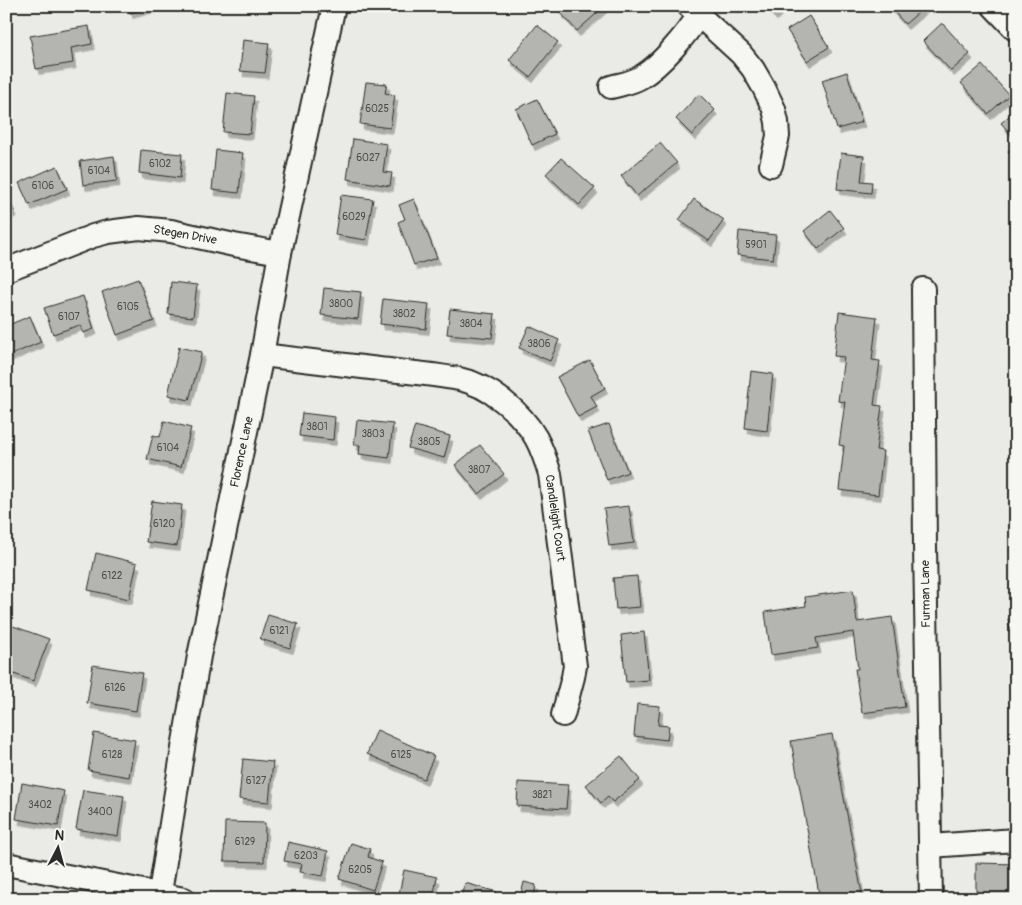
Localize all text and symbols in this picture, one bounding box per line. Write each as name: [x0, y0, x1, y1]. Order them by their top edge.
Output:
house number: 6025: [365, 103, 389, 115]
house number: 6027: [356, 152, 380, 164]
house number: 6102: [149, 158, 171, 170]
house number: 6104: [88, 165, 110, 177]
house number: 6106: [32, 180, 54, 192]
house number: 6029: [342, 211, 366, 223]
street label: Stegen Drive: [152, 222, 218, 248]
house number: 5901: [745, 239, 767, 251]
house number: 3800: [329, 298, 353, 310]
house number: 6105: [117, 301, 139, 313]
house number: 3802: [392, 308, 416, 320]
house number: 6107: [58, 311, 81, 323]
house number: 3804: [459, 318, 483, 330]
house number: 3806: [527, 338, 551, 350]
street label: Florence Lane: [227, 415, 257, 489]
house number: 3801: [306, 421, 328, 433]
house number: 3803: [361, 428, 385, 440]
house number: 3805: [418, 436, 440, 448]
house number: 6104: [157, 442, 179, 454]
house number: 3807: [468, 464, 491, 476]
street label: Candlelight Court: [541, 474, 569, 562]
house number: 6120: [153, 518, 175, 530]
street label: Furman Lane: [918, 560, 934, 628]
house number: 6122: [102, 570, 123, 582]
house number: 6121: [269, 625, 289, 637]
house number: 6126: [104, 682, 126, 694]
house number: 6128: [102, 749, 122, 761]
house number: 6125: [391, 749, 411, 761]
house number: 6127: [246, 775, 267, 787]
house number: 3821: [532, 789, 552, 801]
house number: 3402: [28, 799, 52, 811]
house number: 3400: [87, 806, 113, 818]
north arrow: [32, 822, 82, 872]
text: N: [54, 827, 65, 845]
house number: 6129: [235, 836, 255, 848]
house number: 6203: [294, 850, 318, 862]
house number: 6205: [348, 864, 372, 876]

